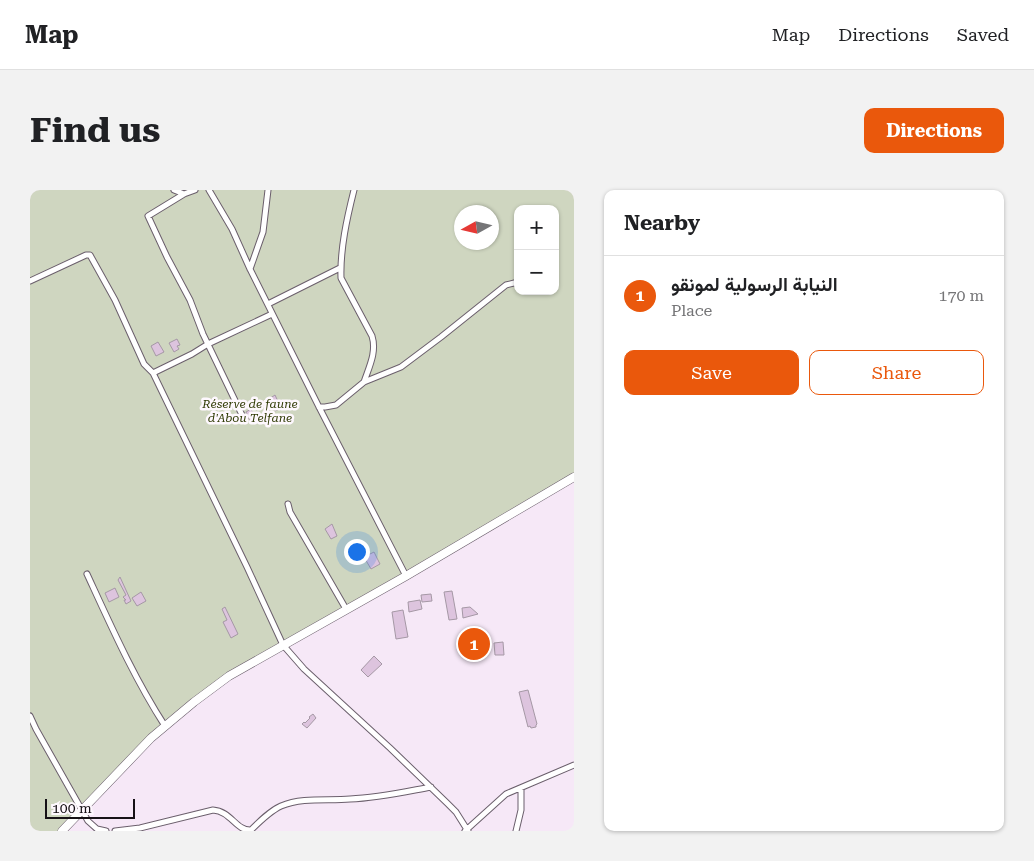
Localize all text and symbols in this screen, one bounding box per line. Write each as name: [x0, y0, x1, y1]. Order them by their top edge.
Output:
text: Map: [25, 21, 79, 49]
text: Map: [772, 24, 810, 45]
text: Directions: [838, 24, 929, 45]
text: Saved: [957, 24, 1009, 45]
button: Directions: [864, 108, 1004, 153]
text: Find us: [30, 110, 160, 151]
north arrow: [454, 205, 499, 250]
map controls: [514, 205, 559, 295]
button: +: [514, 205, 559, 250]
text: Nearby: [624, 211, 700, 235]
button: −: [514, 250, 559, 295]
text: النيابة الرسولية لمونقو: [671, 273, 838, 296]
text: 1: [636, 286, 644, 305]
text: 170 m: [938, 286, 984, 305]
text: Place: [671, 301, 712, 320]
button: Save: [624, 350, 799, 395]
button: Share: [809, 350, 984, 395]
park label: Réserve de faune d'Abou Telfane: [201, 397, 298, 425]
your location: [344, 539, 370, 565]
pin: 1: [458, 625, 490, 663]
scale bar: [45, 796, 135, 819]
text: 100 m: [52, 800, 92, 816]

